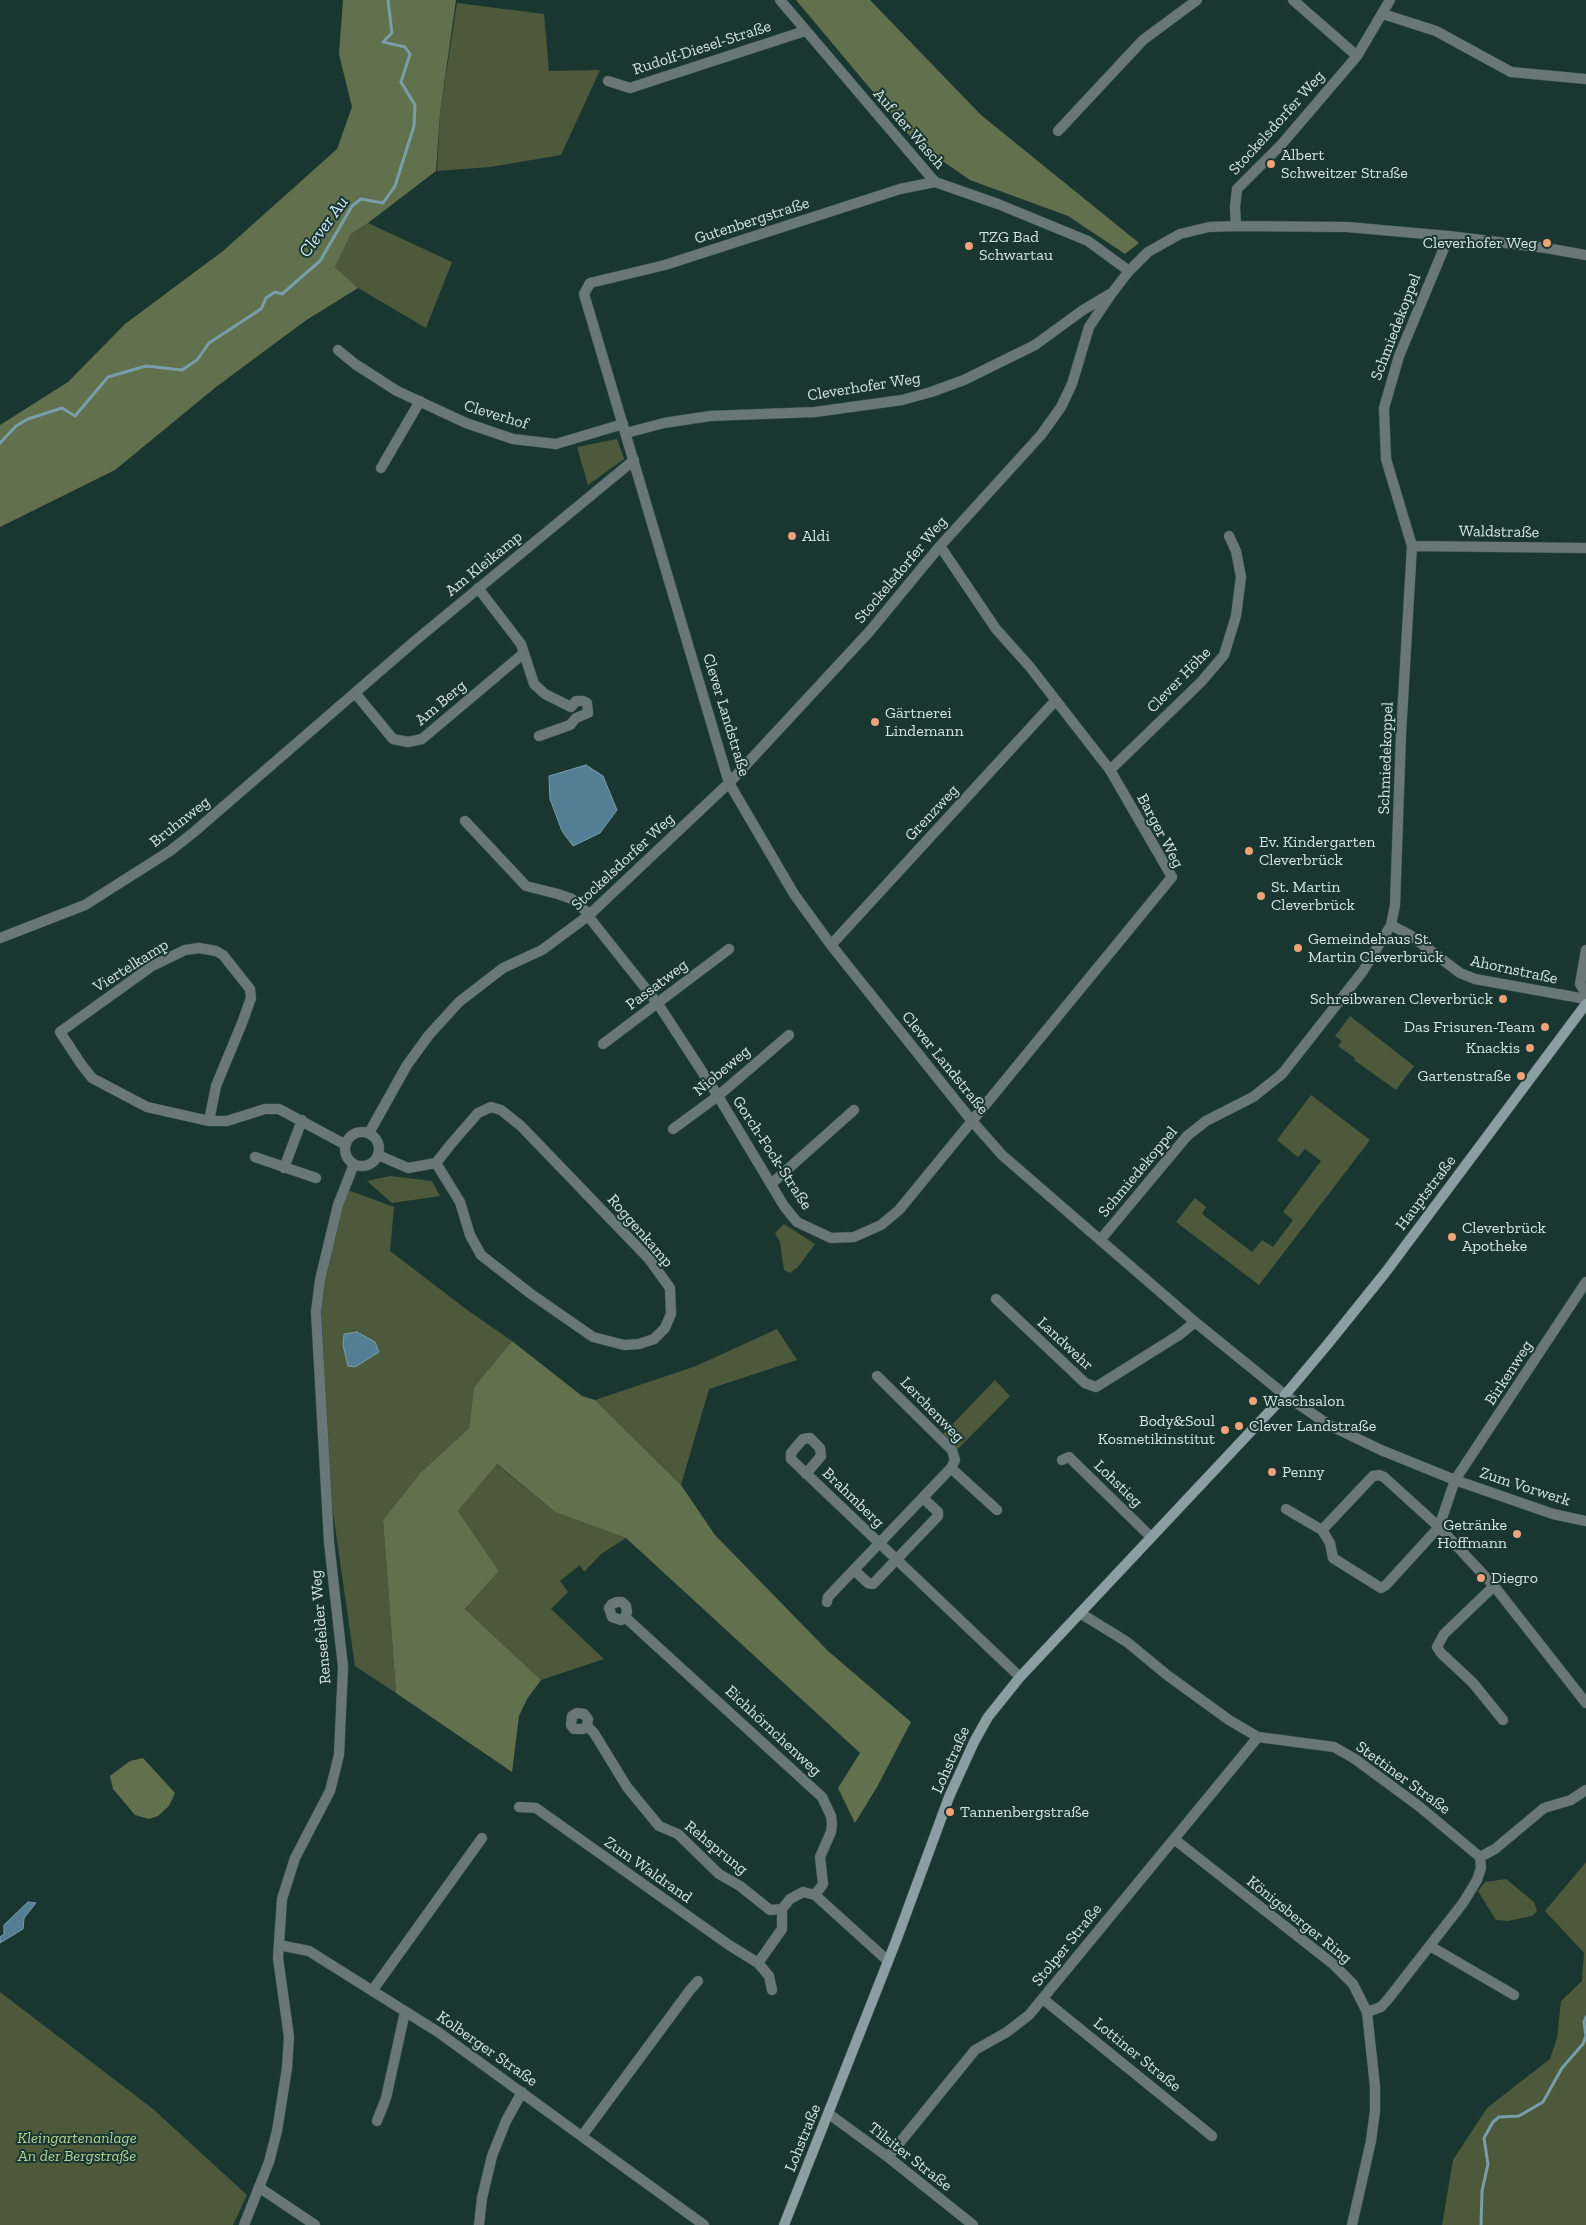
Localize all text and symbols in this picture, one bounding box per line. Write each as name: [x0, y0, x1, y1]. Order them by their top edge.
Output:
street label: Rudolf-Diesel-Straße: [630, 17, 774, 79]
street label: Stockelsdorfer Weg: [1225, 67, 1329, 179]
street label: Auf der Wasch: [869, 85, 949, 173]
place label: Albert Schweitzer Straße: [1281, 145, 1408, 183]
marker: Albert Schweitzer Straße: [1265, 158, 1277, 170]
water label: Clever Au: [295, 192, 353, 262]
street label: Gutenbergstraße: [692, 193, 812, 249]
place label: TZG Bad Schwartau: [979, 227, 1053, 265]
place label: Cleverhofer Weg: [1423, 233, 1537, 253]
marker: Cleverhofer Weg: [1541, 237, 1553, 249]
marker: TZG Bad Schwartau: [963, 240, 975, 252]
street label: Schmiedekoppel: [1367, 271, 1425, 383]
street label: Cleverhofer Weg: [806, 369, 922, 405]
street label: Cleverhof: [462, 396, 530, 434]
street label: Stockelsdorfer Weg: [851, 513, 951, 627]
street label: Waldstraße: [1459, 522, 1539, 542]
place label: Aldi: [802, 526, 830, 546]
street label: Am Kleikamp: [442, 527, 526, 601]
marker: Aldi: [786, 530, 798, 542]
street label: Clever Höhe: [1143, 643, 1215, 717]
street label: Clever Landstraße: [698, 651, 754, 779]
street label: Am Berg: [412, 676, 470, 730]
street label: Schmiedekoppel: [1374, 701, 1398, 815]
place label: Gärtnerei Lindemann: [885, 703, 964, 741]
marker: Gärtnerei Lindemann: [869, 716, 881, 728]
street label: Grenzweg: [901, 781, 963, 845]
street label: Barger Weg: [1132, 791, 1188, 871]
street label: Bruhnweg: [146, 792, 214, 852]
street label: Stockelsdorfer Weg: [567, 809, 679, 915]
place label: Ev. Kindergarten Cleverbrück: [1259, 832, 1375, 870]
marker: Ev. Kindergarten Cleverbrück: [1243, 845, 1255, 857]
place label: St. Martin Cleverbrück: [1271, 877, 1355, 915]
marker: St. Martin Cleverbrück: [1255, 890, 1267, 902]
place label: Gemeindehaus St. Martin Cleverbrück: [1308, 929, 1444, 967]
street label: Viertelkamp: [90, 935, 172, 997]
marker: Gemeindehaus St. Martin Cleverbrück: [1292, 942, 1304, 954]
street label: Ahornstraße: [1469, 951, 1559, 989]
street label: Passatweg: [622, 955, 692, 1015]
place label: Schreibwaren Cleverbrück: [1310, 989, 1493, 1009]
marker: Schreibwaren Cleverbrück: [1497, 993, 1509, 1005]
street label: Clever Landstraße: [897, 1007, 993, 1119]
place label: Das Frisuren-Team: [1404, 1017, 1535, 1037]
marker: Das Frisuren-Team: [1539, 1021, 1551, 1033]
place label: Knackis: [1466, 1038, 1520, 1058]
street label: Niobeweg: [690, 1042, 754, 1100]
marker: Knackis: [1524, 1042, 1536, 1054]
place label: Gartenstraße: [1418, 1066, 1511, 1086]
marker: Gartenstraße: [1515, 1070, 1527, 1082]
street label: Gorch-Fock-Straße: [728, 1093, 816, 1213]
street label: Schmiedekoppel: [1094, 1123, 1182, 1221]
street label: Hauptstraße: [1392, 1152, 1460, 1234]
street label: Roggenkamp: [603, 1190, 677, 1272]
place label: Cleverbrück Apotheke: [1462, 1218, 1546, 1256]
marker: Cleverbrück Apotheke: [1446, 1231, 1458, 1243]
street label: Landwehr: [1033, 1313, 1097, 1375]
street label: Birkenweg: [1481, 1337, 1537, 1409]
street label: Lerchenweg: [896, 1373, 968, 1447]
place label: Waschsalon: [1263, 1391, 1345, 1411]
marker: Waschsalon: [1247, 1395, 1259, 1407]
place label: Body&Soul Kosmetikinstitut: [1098, 1411, 1215, 1449]
place label: Clever Landstraße: [1249, 1416, 1376, 1436]
marker: Clever Landstraße: [1233, 1420, 1245, 1432]
marker: Body&Soul Kosmetikinstitut: [1219, 1424, 1231, 1436]
street label: Lohstieg: [1090, 1456, 1146, 1512]
place label: Penny: [1282, 1462, 1324, 1482]
street label: Zum Vorwerk: [1477, 1463, 1573, 1511]
street label: Brahmberg: [818, 1464, 888, 1532]
marker: Penny: [1266, 1466, 1278, 1478]
place label: Getränke Hoffmann: [1437, 1515, 1507, 1553]
marker: Getränke Hoffmann: [1511, 1528, 1523, 1540]
place label: Diegro: [1491, 1568, 1538, 1588]
street label: Rensefelder Weg: [306, 1569, 336, 1685]
marker: Diegro: [1475, 1572, 1487, 1584]
street label: Eichhörnchenweg: [721, 1682, 825, 1780]
street label: Lohstraße: [928, 1724, 974, 1796]
street label: Stettiner Straße: [1352, 1737, 1454, 1819]
place label: Tannenbergstraße: [960, 1802, 1089, 1822]
marker: Tannenbergstraße: [944, 1806, 956, 1818]
street label: Rehsprung: [681, 1817, 751, 1879]
street label: Zum Waldrand: [600, 1833, 696, 1907]
street label: Königsberger Ring: [1243, 1872, 1355, 1968]
street label: Stolper Straße: [1028, 1900, 1106, 1990]
street label: Kolberger Straße: [433, 2007, 541, 2091]
street label: Lottiner Straße: [1089, 2014, 1185, 2096]
street label: Lohstraße: [781, 2101, 825, 2175]
street label: Tilsiter Straße: [864, 2118, 956, 2196]
park label: Kleingartenanlage An der Bergstraße: [17, 2128, 137, 2166]

